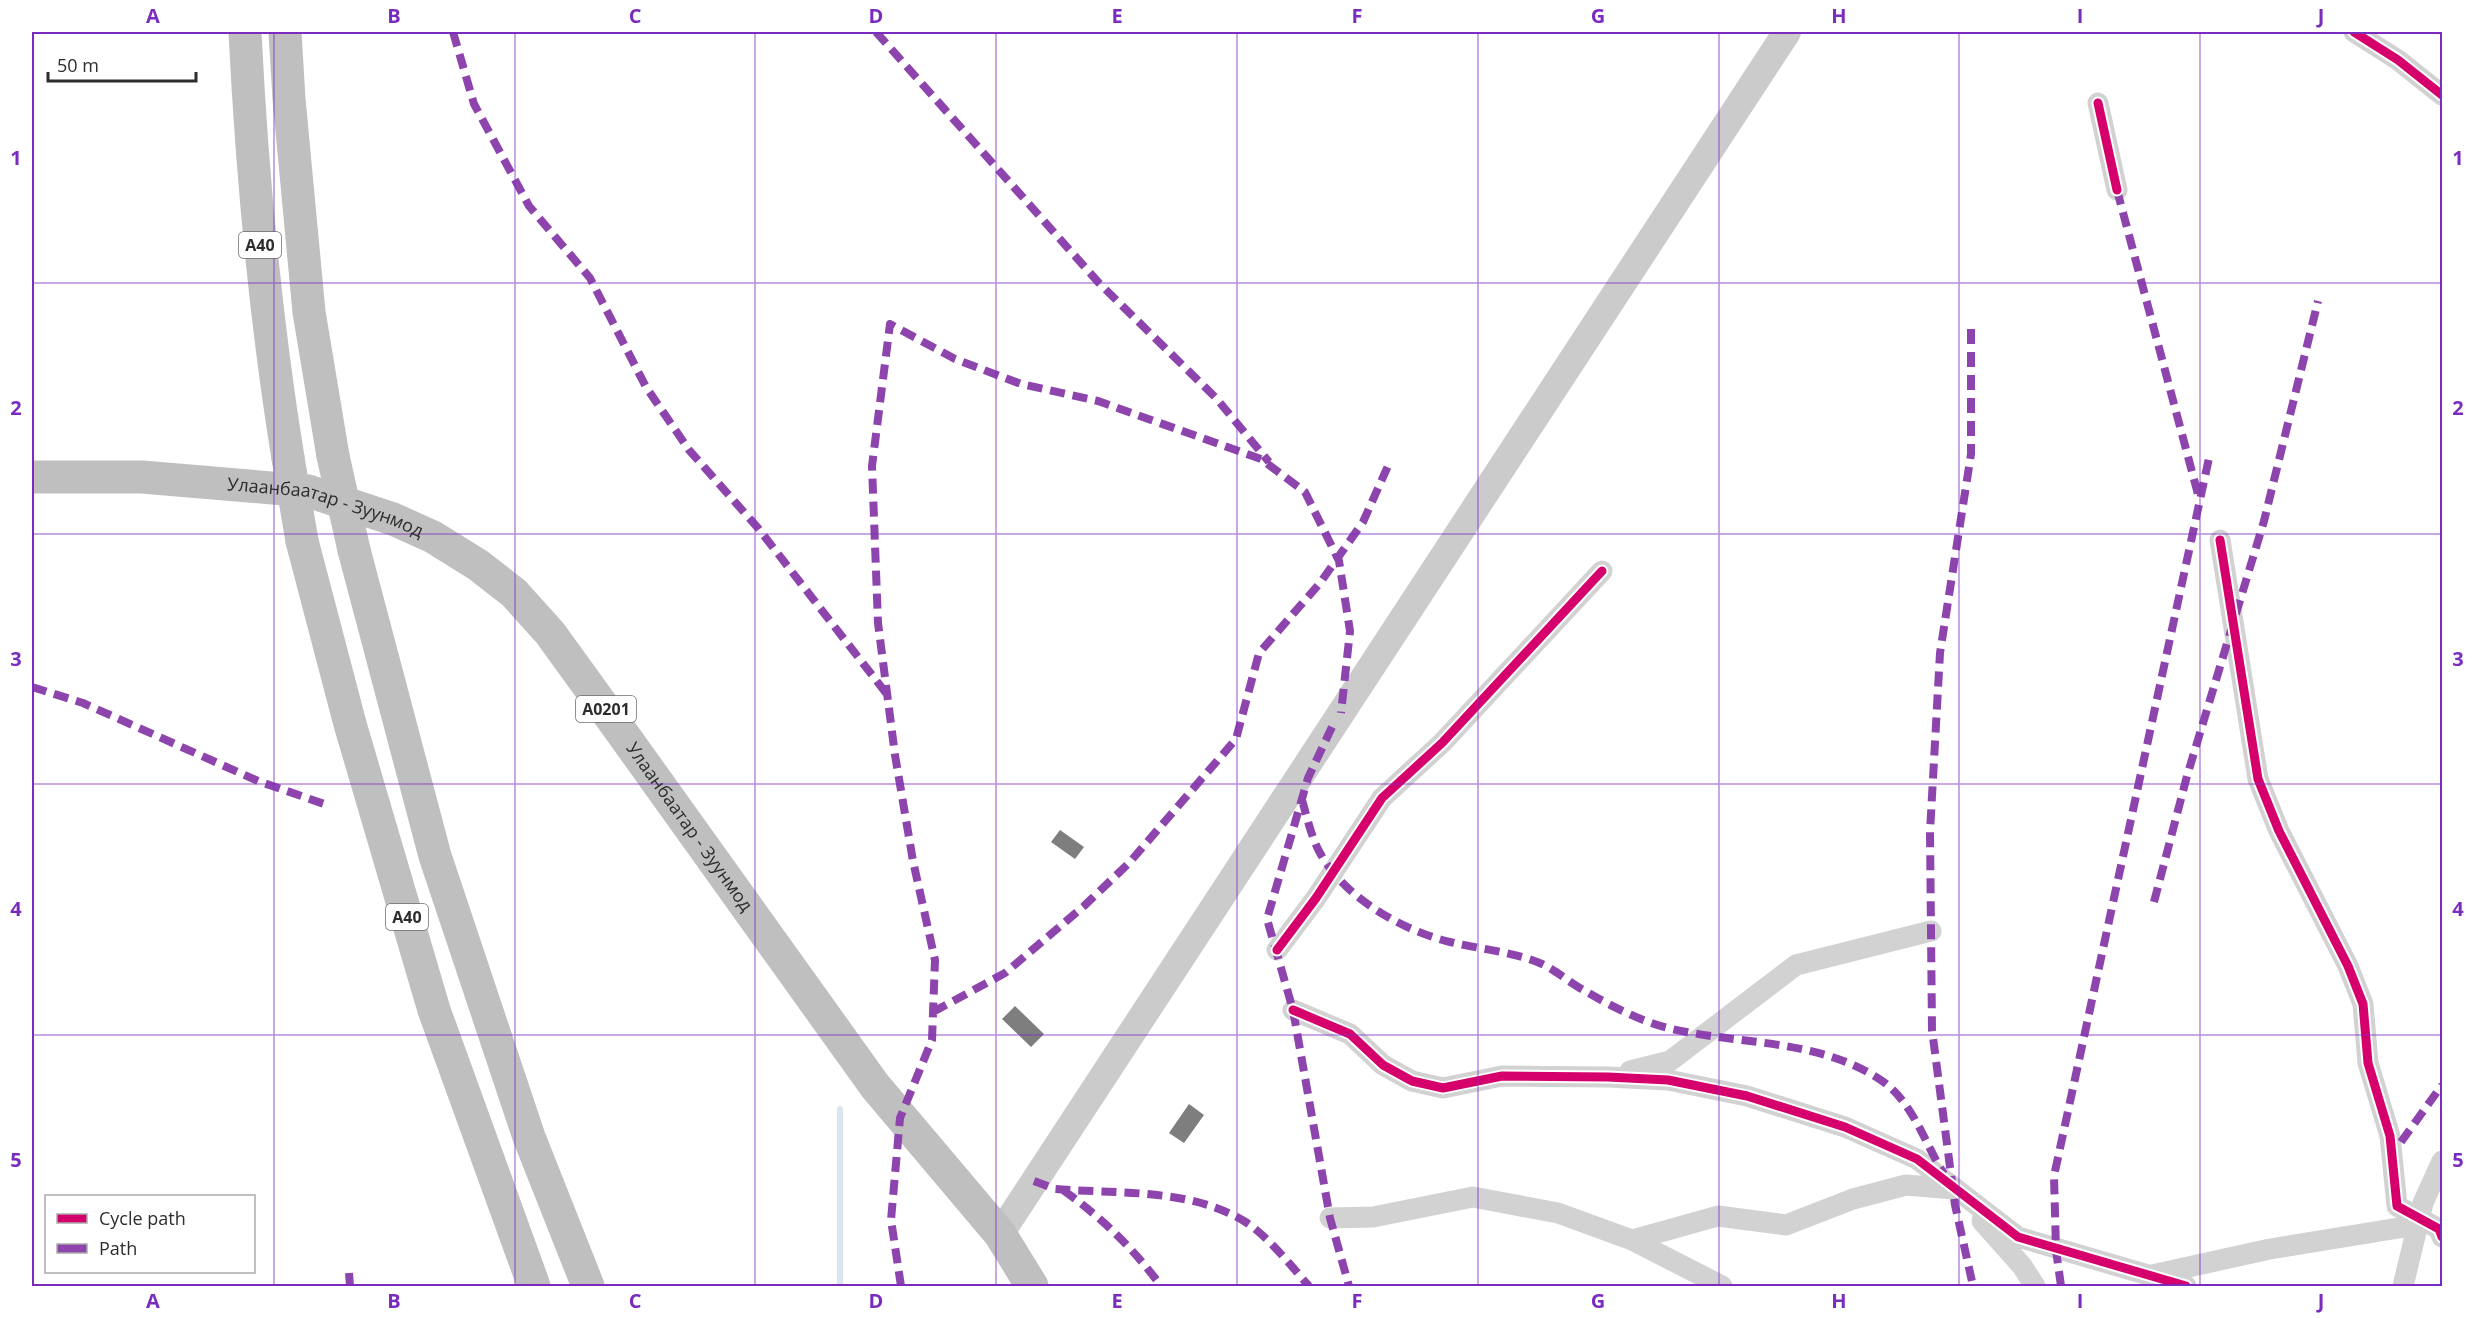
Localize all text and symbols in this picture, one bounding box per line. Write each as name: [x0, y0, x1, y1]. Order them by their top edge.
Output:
text: A: [146, 2, 160, 29]
text: B: [387, 2, 401, 29]
text: C: [629, 2, 642, 29]
text: D: [869, 2, 883, 29]
text: E: [1111, 2, 1123, 29]
text: F: [1352, 2, 1362, 29]
text: G: [1591, 2, 1605, 29]
text: H: [1831, 2, 1847, 29]
text: I: [2077, 2, 2083, 29]
text: J: [2316, 2, 2324, 29]
scale bar: [48, 45, 196, 83]
text: 50 m: [57, 53, 99, 77]
text: 1: [10, 144, 22, 171]
text: 1: [2452, 144, 2464, 171]
road number: A40: [239, 232, 281, 258]
text: 2: [10, 394, 22, 421]
text: 2: [2452, 394, 2464, 421]
street label: Улаанбаатар - Зуунмод: [226, 471, 428, 542]
text: 3: [10, 645, 22, 672]
text: 3: [2452, 645, 2464, 672]
road number: A0201: [576, 696, 636, 722]
street label: Улаанбаатар - Зуунмод: [621, 737, 759, 916]
text: 4: [10, 895, 22, 922]
text: 4: [2452, 895, 2464, 922]
road number: A40: [386, 904, 428, 930]
text: 5: [10, 1146, 22, 1173]
text: 5: [2452, 1146, 2464, 1173]
legend: [45, 1195, 255, 1273]
text: Cycle path: [99, 1206, 186, 1230]
text: Path: [99, 1236, 137, 1260]
text: A: [146, 1287, 160, 1314]
text: B: [387, 1287, 401, 1314]
text: C: [629, 1287, 642, 1314]
text: D: [869, 1287, 883, 1314]
text: E: [1111, 1287, 1123, 1314]
text: F: [1352, 1287, 1362, 1314]
text: G: [1591, 1287, 1605, 1314]
text: H: [1831, 1287, 1847, 1314]
text: I: [2077, 1287, 2083, 1314]
text: J: [2316, 1287, 2324, 1314]

